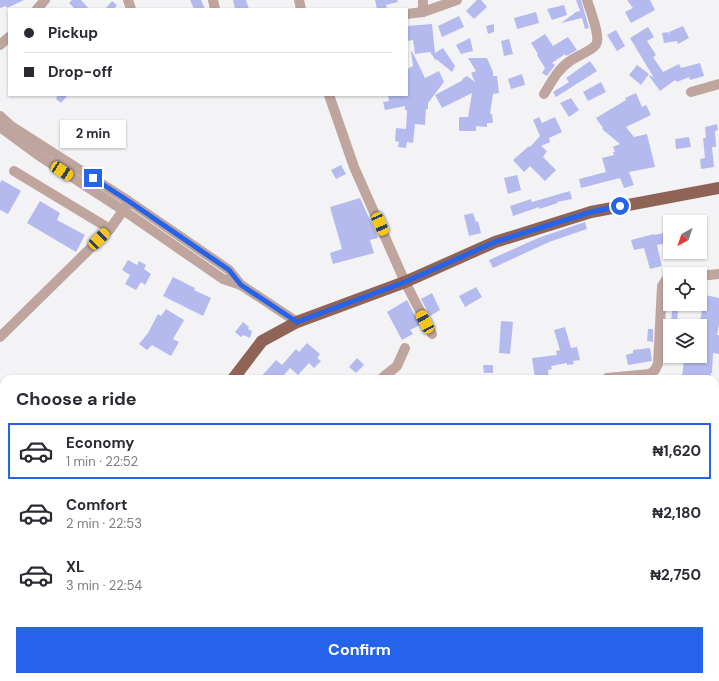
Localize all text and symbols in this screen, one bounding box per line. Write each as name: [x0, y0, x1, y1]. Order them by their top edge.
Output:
text: Pickup: [48, 23, 98, 43]
text: Drop-off: [48, 62, 113, 82]
callout: 2 min: [60, 120, 126, 148]
text: 2 min: [76, 125, 110, 142]
car: [49, 159, 75, 183]
route end: [84, 169, 102, 187]
route start: [611, 197, 629, 215]
car: [370, 211, 390, 237]
north arrow: [663, 215, 707, 259]
map controls: [663, 215, 707, 363]
car: [86, 226, 112, 252]
button: locate: [663, 267, 707, 311]
car: [414, 309, 436, 335]
button: layers: [663, 319, 707, 363]
text: Choose a ride: [16, 387, 137, 411]
icon: car: [18, 433, 54, 469]
text: Economy: [66, 433, 134, 453]
text: ₦1,620: [653, 441, 701, 461]
text: 1 min · 22:52: [66, 453, 138, 470]
icon: car: [18, 495, 54, 531]
text: Comfort: [66, 495, 127, 515]
text: ₦2,180: [652, 503, 701, 523]
text: 2 min · 22:53: [66, 515, 142, 532]
icon: car: [18, 557, 54, 593]
text: XL: [66, 557, 84, 577]
text: ₦2,750: [650, 565, 701, 585]
text: 3 min · 22:54: [66, 577, 142, 594]
button: Confirm: [16, 627, 703, 673]

